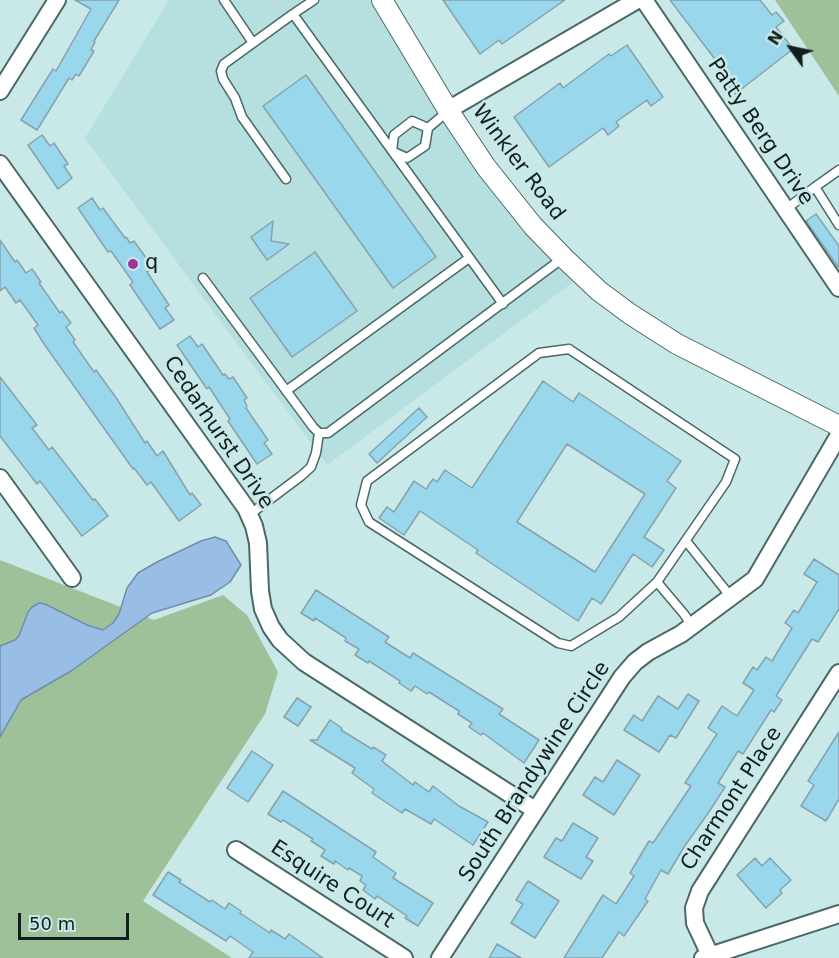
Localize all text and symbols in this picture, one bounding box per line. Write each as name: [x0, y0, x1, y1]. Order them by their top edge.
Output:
north arrow: [761, 18, 821, 78]
text: N: [764, 27, 787, 49]
street label: Patty Berg Drive: [702, 54, 818, 210]
street label: Winkler Road: [466, 100, 570, 226]
place label: q: [145, 251, 158, 277]
marker: q: [126, 257, 140, 271]
street label: Cedarhurst Drive: [157, 352, 279, 514]
street label: South Brandywine Circle: [454, 657, 616, 887]
street label: Charmont Place: [676, 722, 788, 876]
street label: Esquire Court: [266, 836, 398, 934]
scale bar: [21, 901, 132, 939]
text: 50 m: [29, 913, 75, 934]

